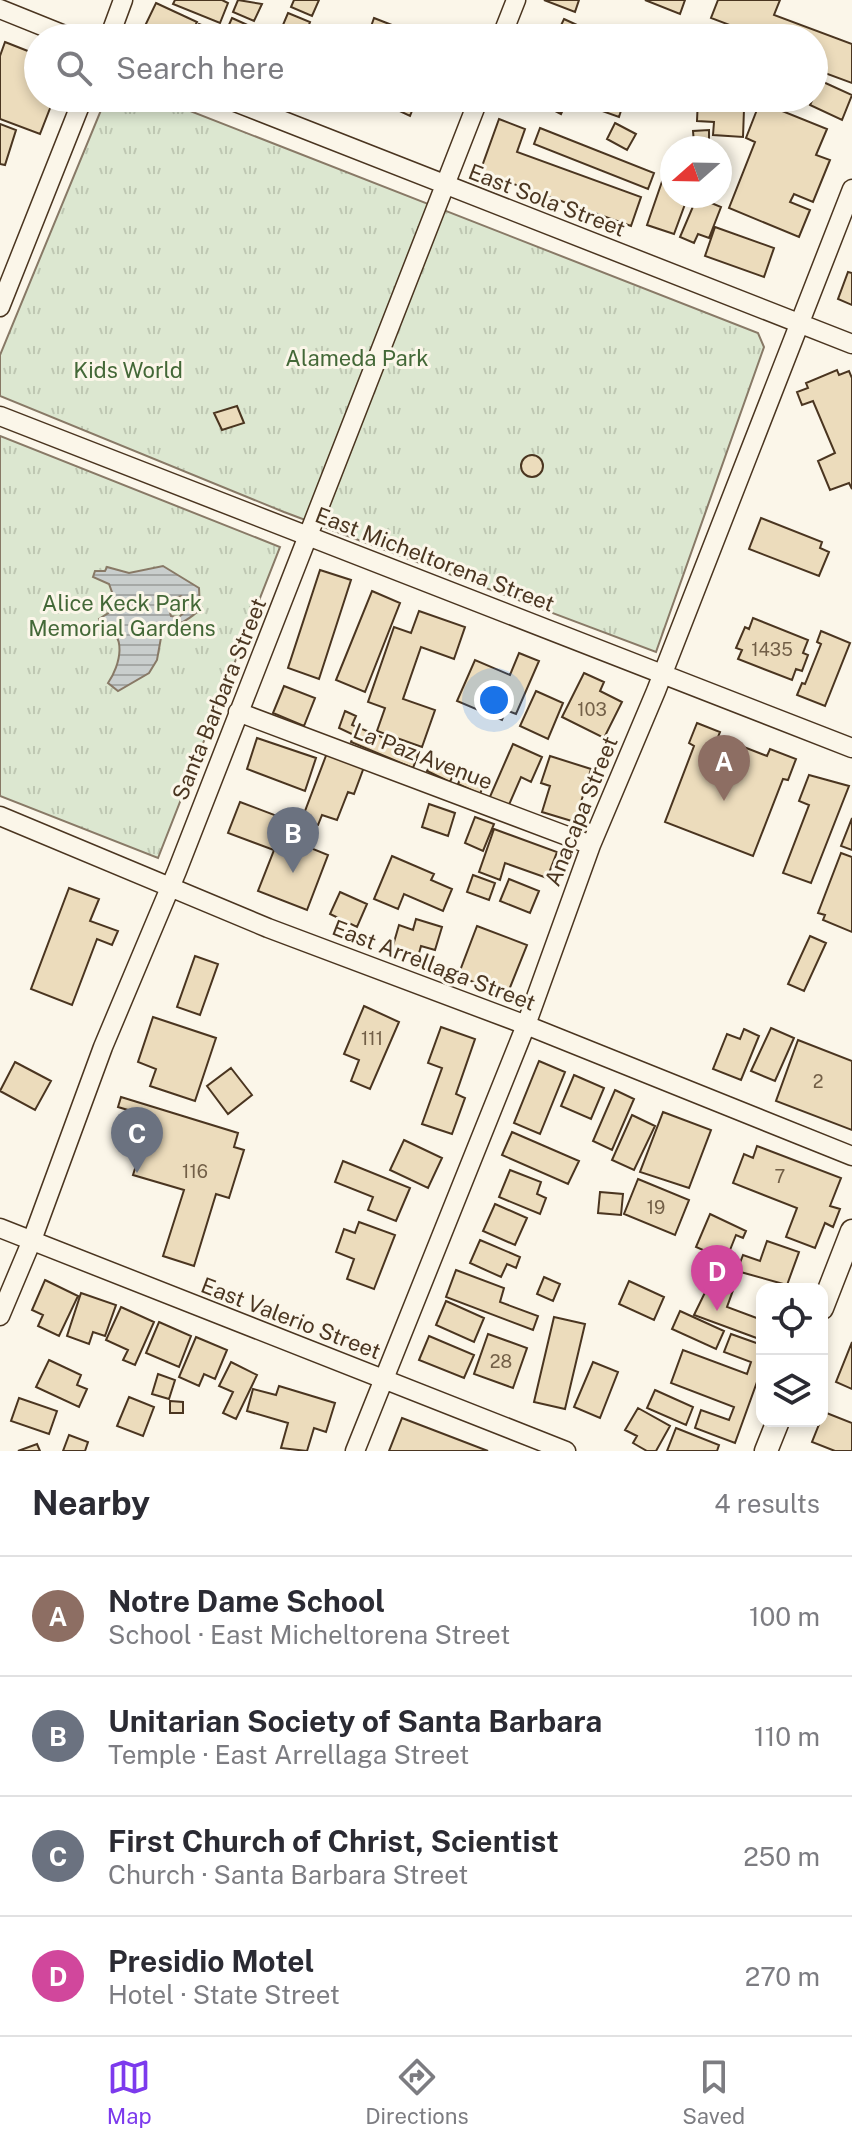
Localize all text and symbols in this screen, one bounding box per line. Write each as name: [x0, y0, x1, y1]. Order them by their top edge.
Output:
search box: [24, 24, 828, 112]
icon: search: [52, 46, 96, 90]
text: Search here: [116, 50, 284, 86]
north arrow: [660, 136, 732, 208]
street label: East Sola Street: [465, 158, 629, 242]
park label: Alameda Park: [285, 345, 429, 371]
park label: Kids World: [73, 357, 183, 383]
street label: East Micheltorena Street: [312, 501, 558, 617]
park label: Alice Keck Park Memorial Gardens: [28, 590, 216, 641]
street label: Santa Barbara Street: [167, 594, 271, 804]
house number: 1435: [751, 639, 793, 660]
your location: [474, 680, 514, 720]
house number: 103: [577, 699, 607, 720]
street label: La Paz Avenue: [350, 717, 496, 795]
street label: Anacapa Street: [539, 732, 623, 890]
pin: A: [698, 735, 750, 801]
pin: B: [267, 807, 319, 873]
street label: East Arrellaga Street: [329, 914, 539, 1016]
house number: 111: [361, 1028, 383, 1049]
house number: 2: [813, 1071, 823, 1092]
pin: C: [111, 1107, 163, 1173]
house number: 116: [182, 1161, 208, 1182]
house number: 7: [775, 1166, 785, 1187]
house number: 19: [647, 1197, 665, 1218]
pin: D: [691, 1245, 743, 1311]
street label: East Valerio Street: [197, 1272, 385, 1364]
map controls: [756, 1283, 828, 1427]
button: locate: [756, 1283, 828, 1355]
house number: 28: [490, 1351, 512, 1372]
button: layers: [756, 1355, 828, 1427]
text: Nearby: [32, 1483, 150, 1523]
text: 4 results: [714, 1488, 820, 1519]
text: Notre Dame School: [108, 1583, 385, 1619]
text: A: [49, 1601, 67, 1632]
text: 100 m: [749, 1601, 820, 1632]
text: School · East Micheltorena Street: [108, 1619, 510, 1650]
text: Unitarian Society of Santa Barbara: [108, 1703, 602, 1739]
text: B: [49, 1721, 67, 1752]
text: 110 m: [754, 1721, 820, 1752]
text: Temple · East Arrellaga Street: [108, 1739, 469, 1770]
text: First Church of Christ, Scientist: [108, 1823, 559, 1859]
text: C: [49, 1841, 67, 1872]
text: 250 m: [743, 1841, 820, 1872]
text: Church · Santa Barbara Street: [108, 1859, 468, 1890]
text: Presidio Motel: [108, 1943, 314, 1979]
text: D: [49, 1961, 67, 1992]
text: 270 m: [745, 1961, 820, 1992]
text: Hotel · State Street: [108, 1979, 340, 2010]
tab: Map: [107, 2055, 152, 2129]
tab: Directions: [365, 2055, 469, 2129]
tab: Saved: [682, 2055, 745, 2129]

